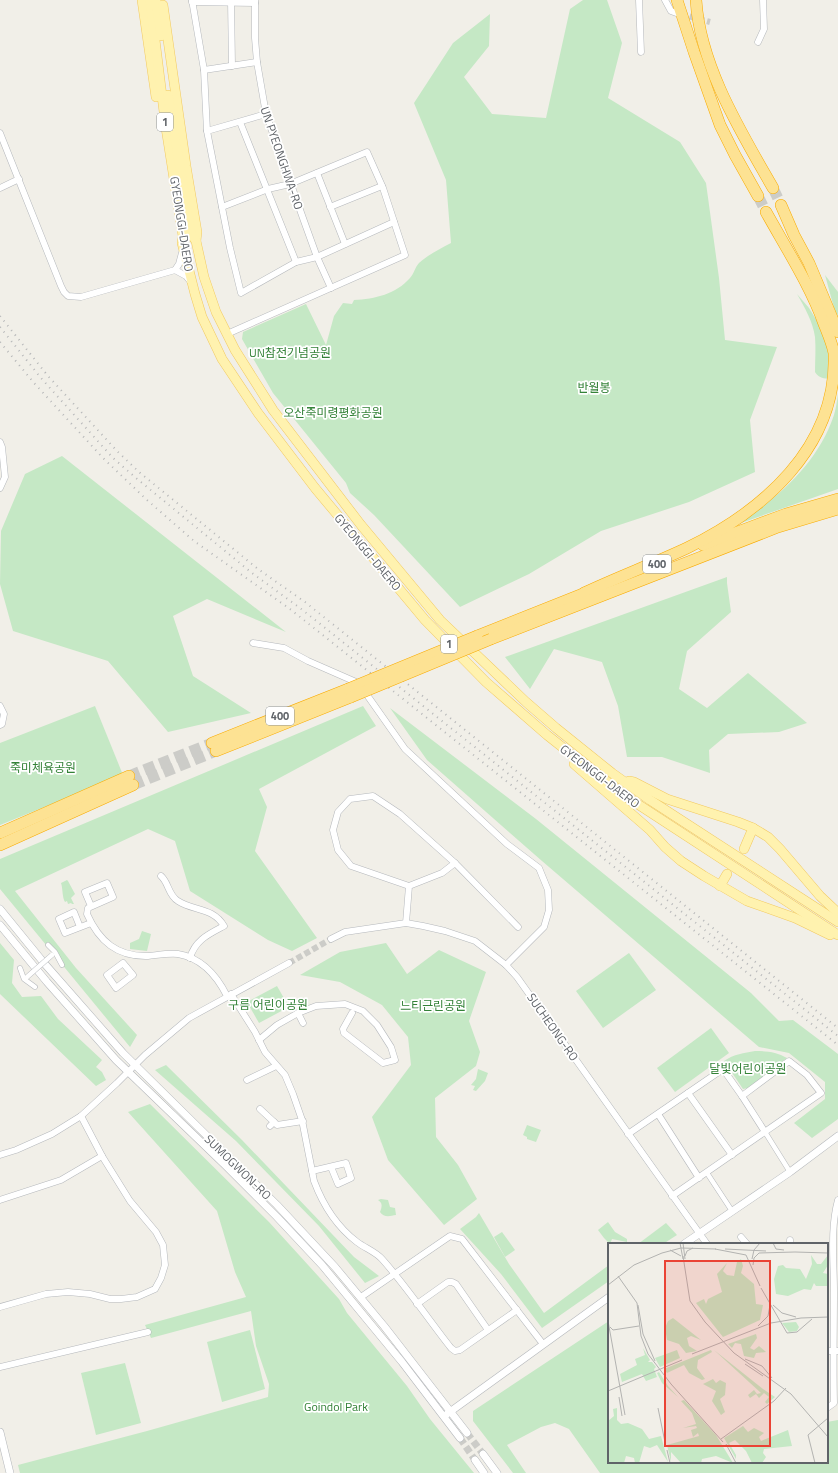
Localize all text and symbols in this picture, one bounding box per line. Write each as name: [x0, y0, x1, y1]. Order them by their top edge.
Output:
street label: UN PYEONGHWA-RO: [255, 104, 309, 212]
road number: 1: [157, 113, 173, 131]
street label: GYEONGGI-DAERO: [165, 175, 199, 273]
park label: UN참전기념공원: [249, 343, 331, 362]
park label: 반월봉: [577, 378, 611, 397]
park label: 오산죽미령평화공원: [283, 403, 383, 422]
street label: GYEONGGI-DAERO: [330, 509, 406, 595]
road number: 400: [643, 555, 671, 573]
road number: 1: [441, 635, 457, 653]
road number: 400: [266, 707, 294, 725]
street label: GYEONGGI-DAERO: [556, 740, 644, 812]
park label: 죽미체육공원: [10, 758, 76, 777]
street label: SUCHEONG-RO: [522, 989, 584, 1065]
park label: 구름 어린이공원: [228, 995, 308, 1014]
park label: 느티근린공원: [400, 996, 466, 1015]
park label: 달빛어린이공원: [709, 1059, 787, 1078]
street label: SUMOGWON-RO: [200, 1130, 276, 1204]
inset map: [608, 1243, 828, 1463]
park label: Goindol Park: [304, 1397, 368, 1416]

